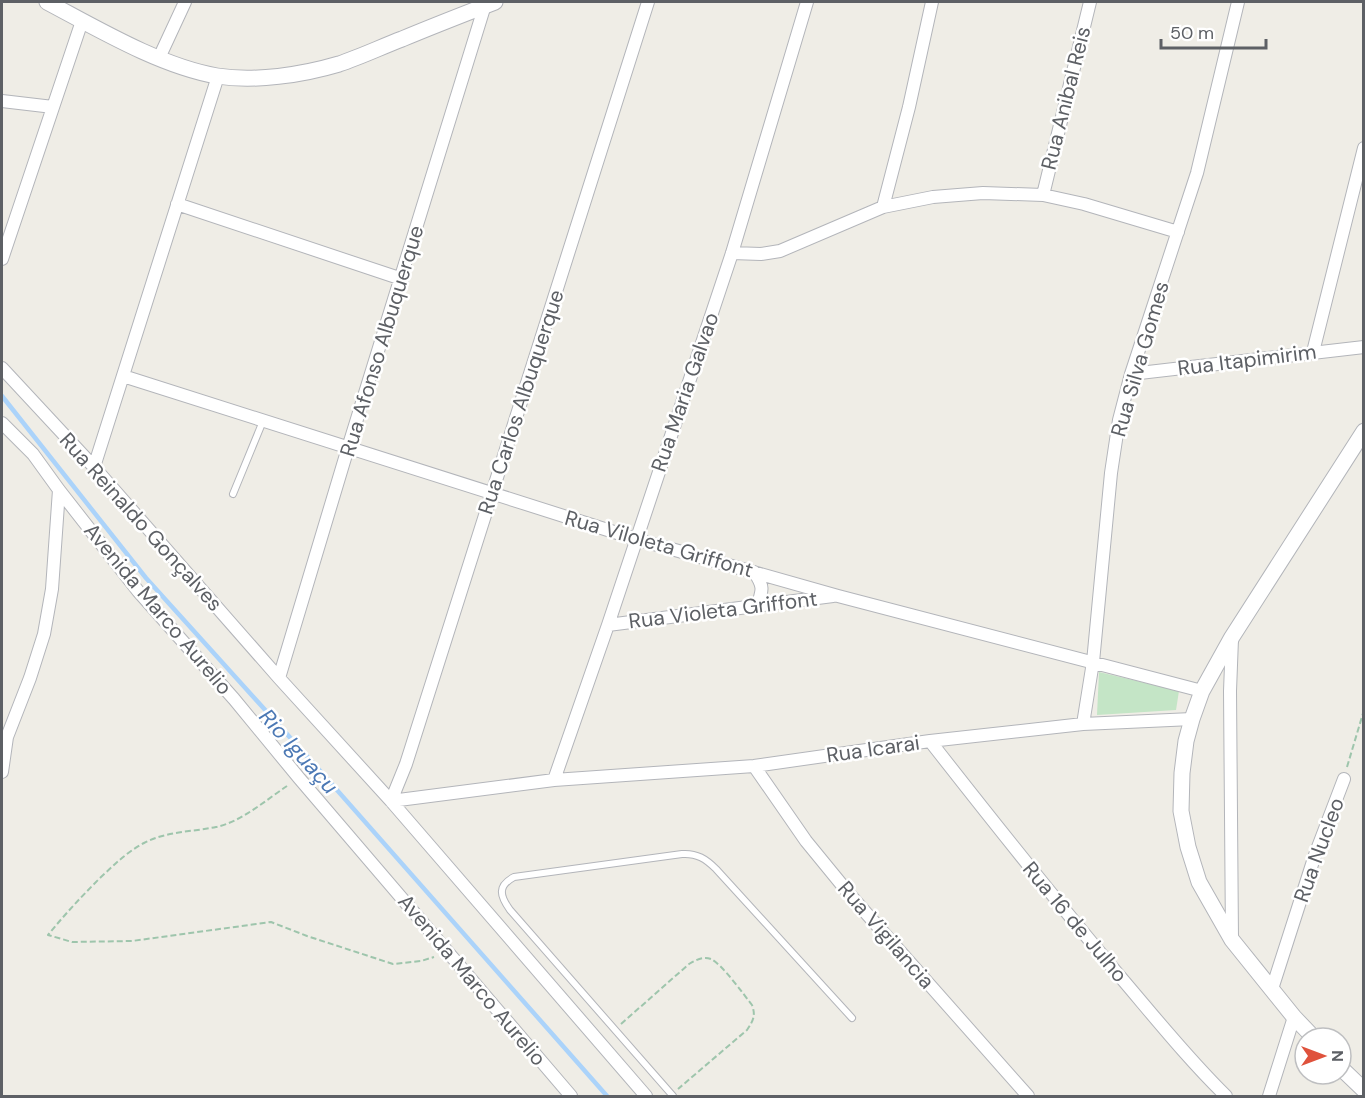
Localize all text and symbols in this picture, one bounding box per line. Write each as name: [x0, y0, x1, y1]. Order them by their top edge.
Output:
scale bar: [1161, 12, 1266, 50]
text: 50 m: [1170, 21, 1214, 45]
street label: Rua Anibal Reis: [1035, 23, 1097, 173]
street label: Rua Afonso Albuquerque: [333, 222, 431, 460]
street label: Rua Silva Gomes: [1104, 278, 1176, 440]
street label: Rua Carlos Albuquerque: [471, 286, 571, 518]
street label: Rua Maria Galvao: [645, 309, 725, 475]
street label: Rua Itapimirim: [1176, 338, 1318, 382]
street label: Rua Reinaldo Gonçalves: [53, 427, 229, 617]
street label: Rua Viloleta Griffont: [562, 504, 756, 584]
street label: Avenida Marco Aurelio: [78, 517, 238, 701]
street label: Rua Violeta Griffont: [627, 585, 819, 635]
water label: Rio Iguaçu: [253, 703, 345, 800]
street label: Rua Icarai: [824, 729, 922, 769]
street label: Rua Nucleo: [1287, 794, 1351, 906]
street label: Rua 16 de Julho: [1016, 856, 1134, 988]
street label: Rua Vigilancia: [831, 875, 941, 995]
street label: Avenida Marco Aurelio: [392, 888, 552, 1072]
north arrow: [1293, 1026, 1353, 1086]
text: N: [1327, 1050, 1348, 1062]

